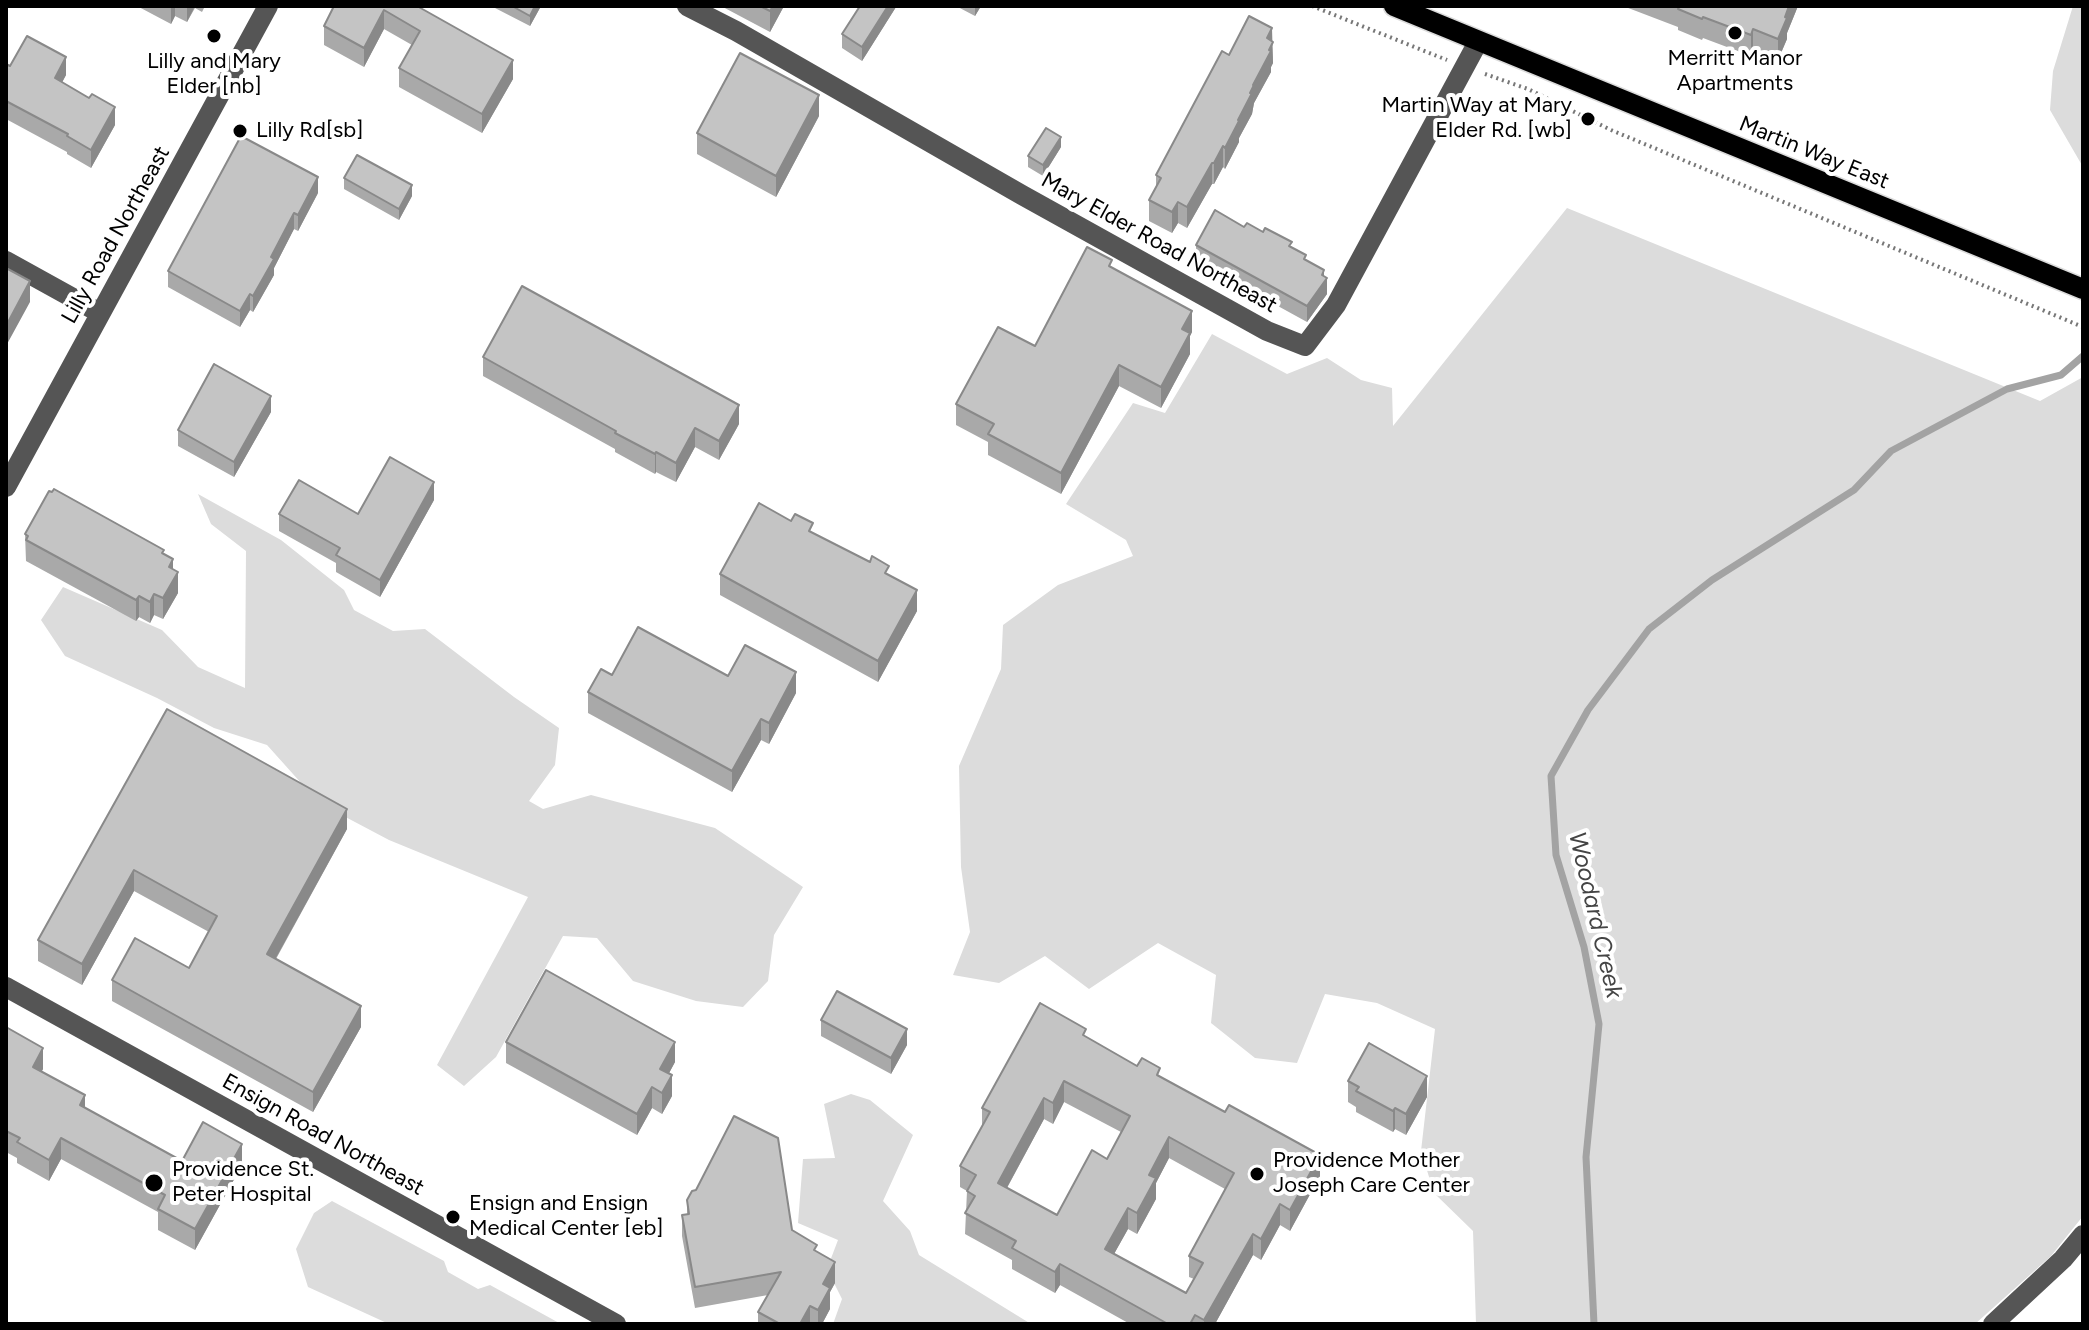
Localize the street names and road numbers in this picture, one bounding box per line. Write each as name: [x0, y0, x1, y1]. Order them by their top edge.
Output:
street label: Martin Way East: [1735, 111, 1893, 195]
street label: Lilly Road Northeast: [56, 142, 176, 328]
street label: Mary Elder Road Northeast: [1036, 167, 1282, 319]
street label: Ensign Road Northeast: [217, 1068, 429, 1202]

